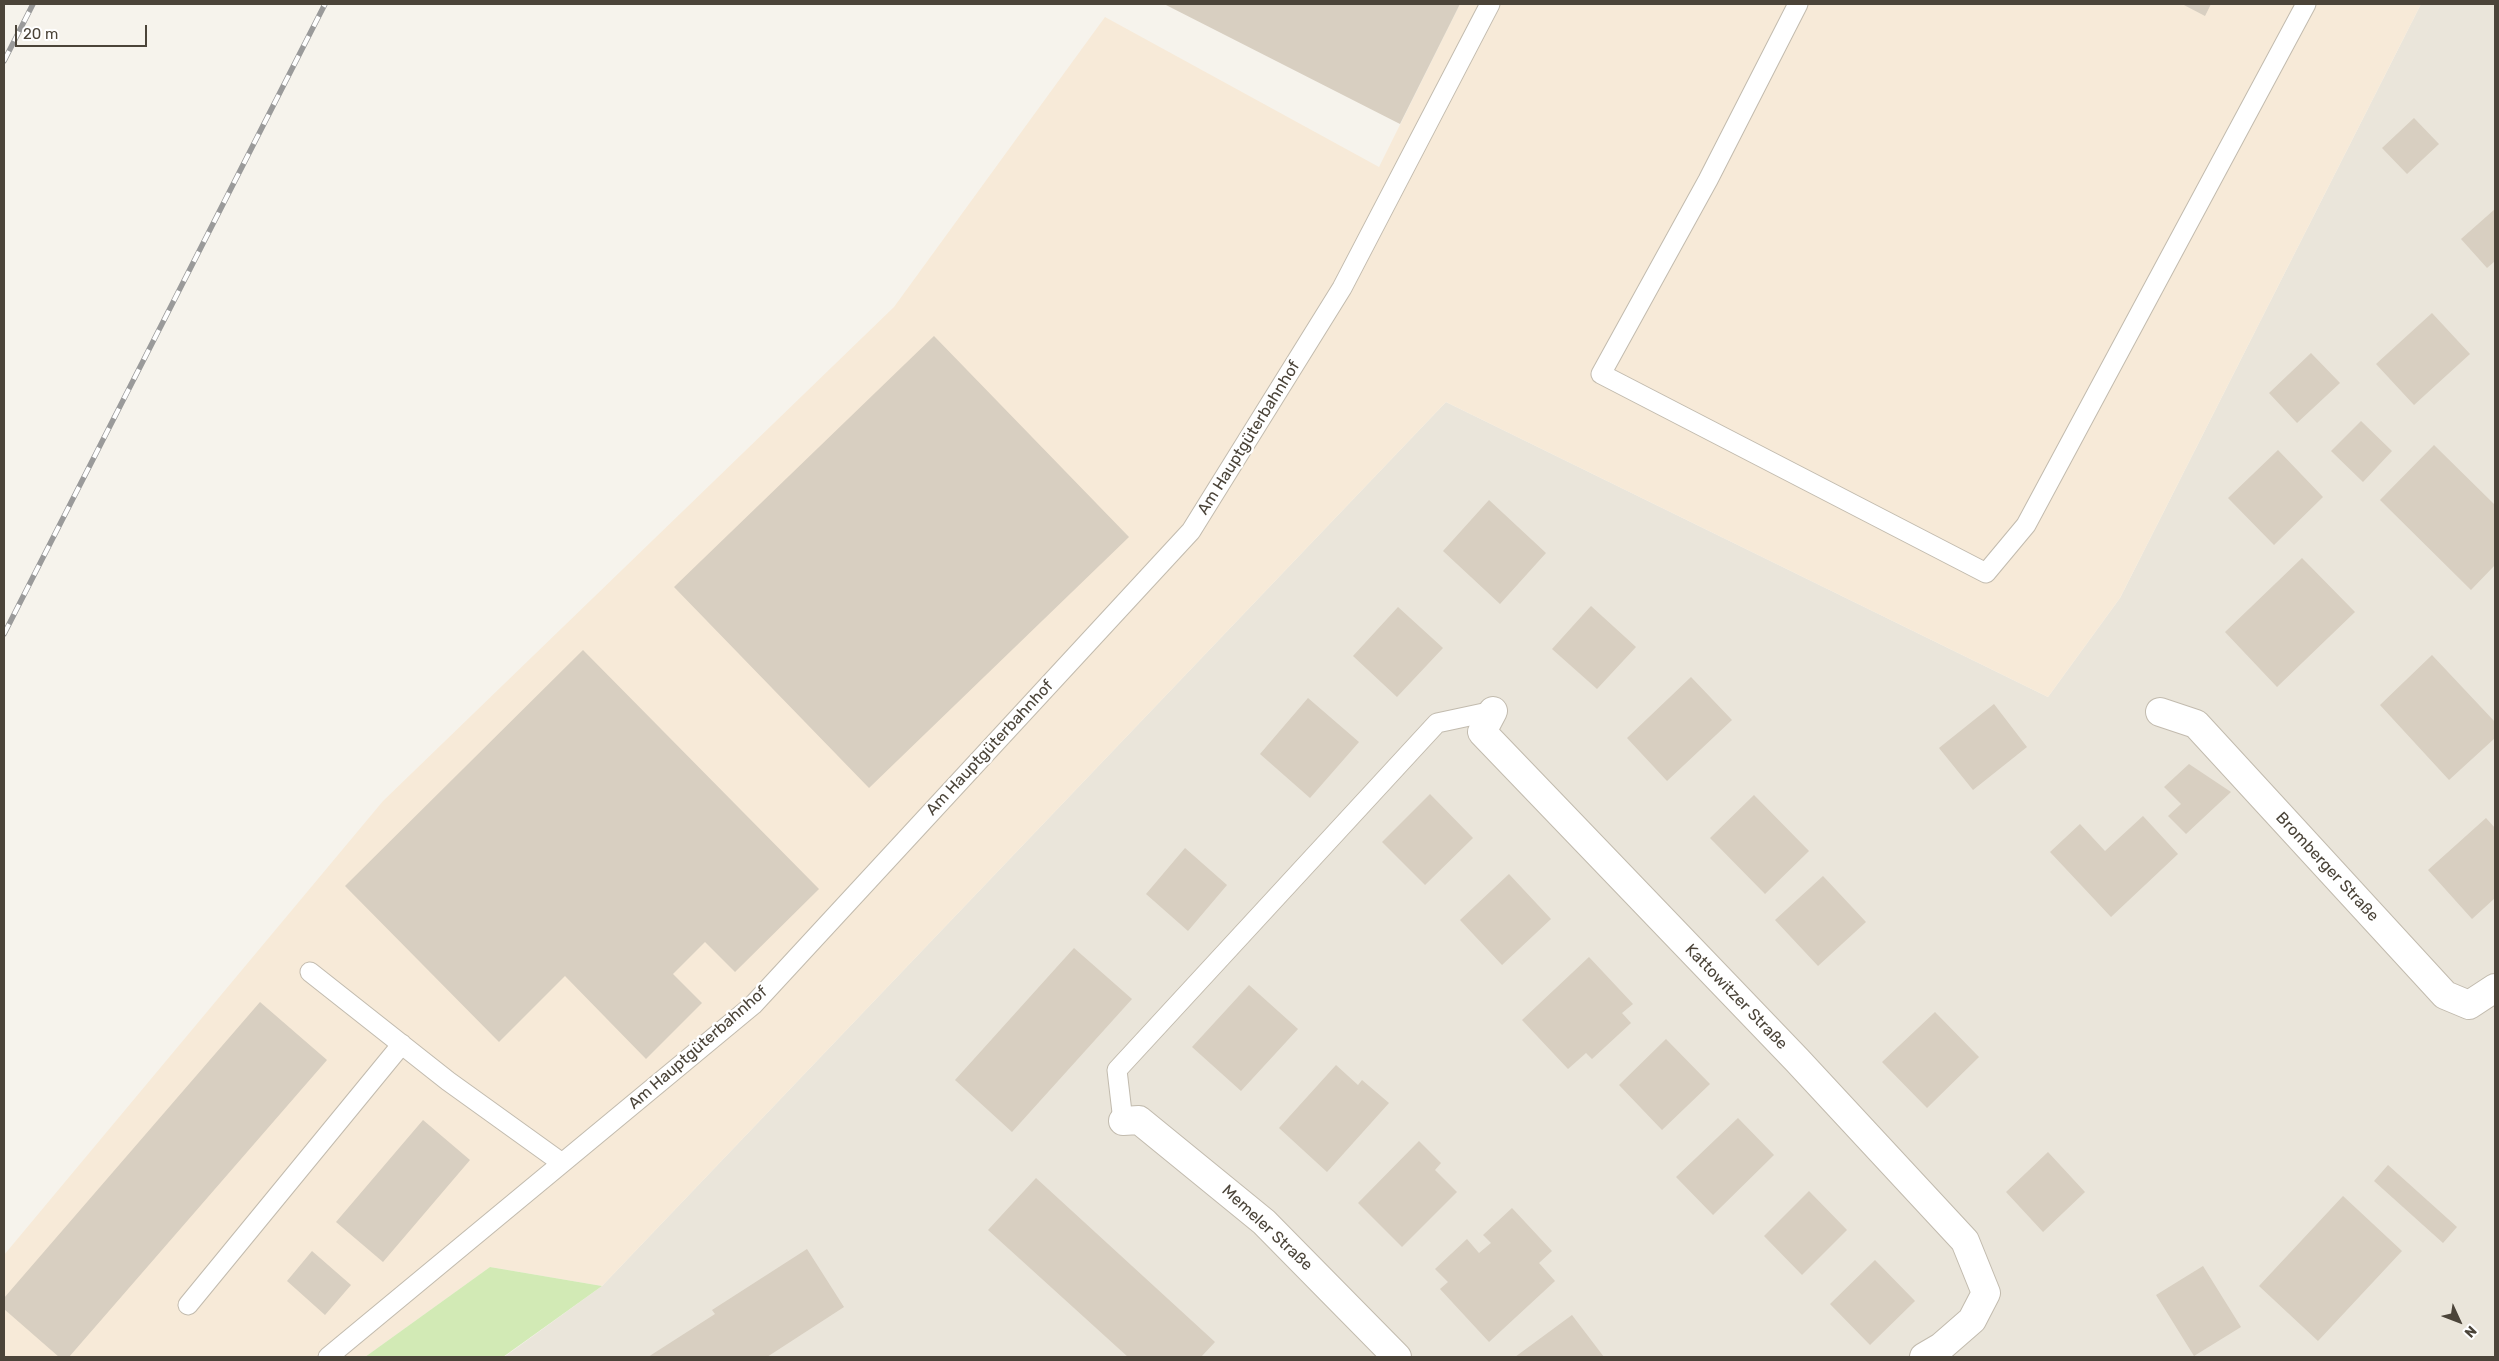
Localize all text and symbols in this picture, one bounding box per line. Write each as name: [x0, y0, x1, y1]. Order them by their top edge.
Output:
scale bar: [18, 15, 150, 47]
text: 20 m: [23, 25, 58, 43]
street label: Am Hauptgüterbahnhof: [1194, 358, 1304, 518]
street label: Am Hauptgüterbahnhof: [922, 676, 1058, 820]
street label: Bromberger Straße: [2271, 808, 2383, 926]
street label: Kattowitzer Straße: [1681, 940, 1791, 1054]
street label: Am Hauptgüterbahnhof: [625, 982, 771, 1114]
street label: Memeler Straße: [1218, 1181, 1316, 1275]
north arrow: [2434, 1296, 2484, 1346]
text: N: [2461, 1322, 2480, 1341]

